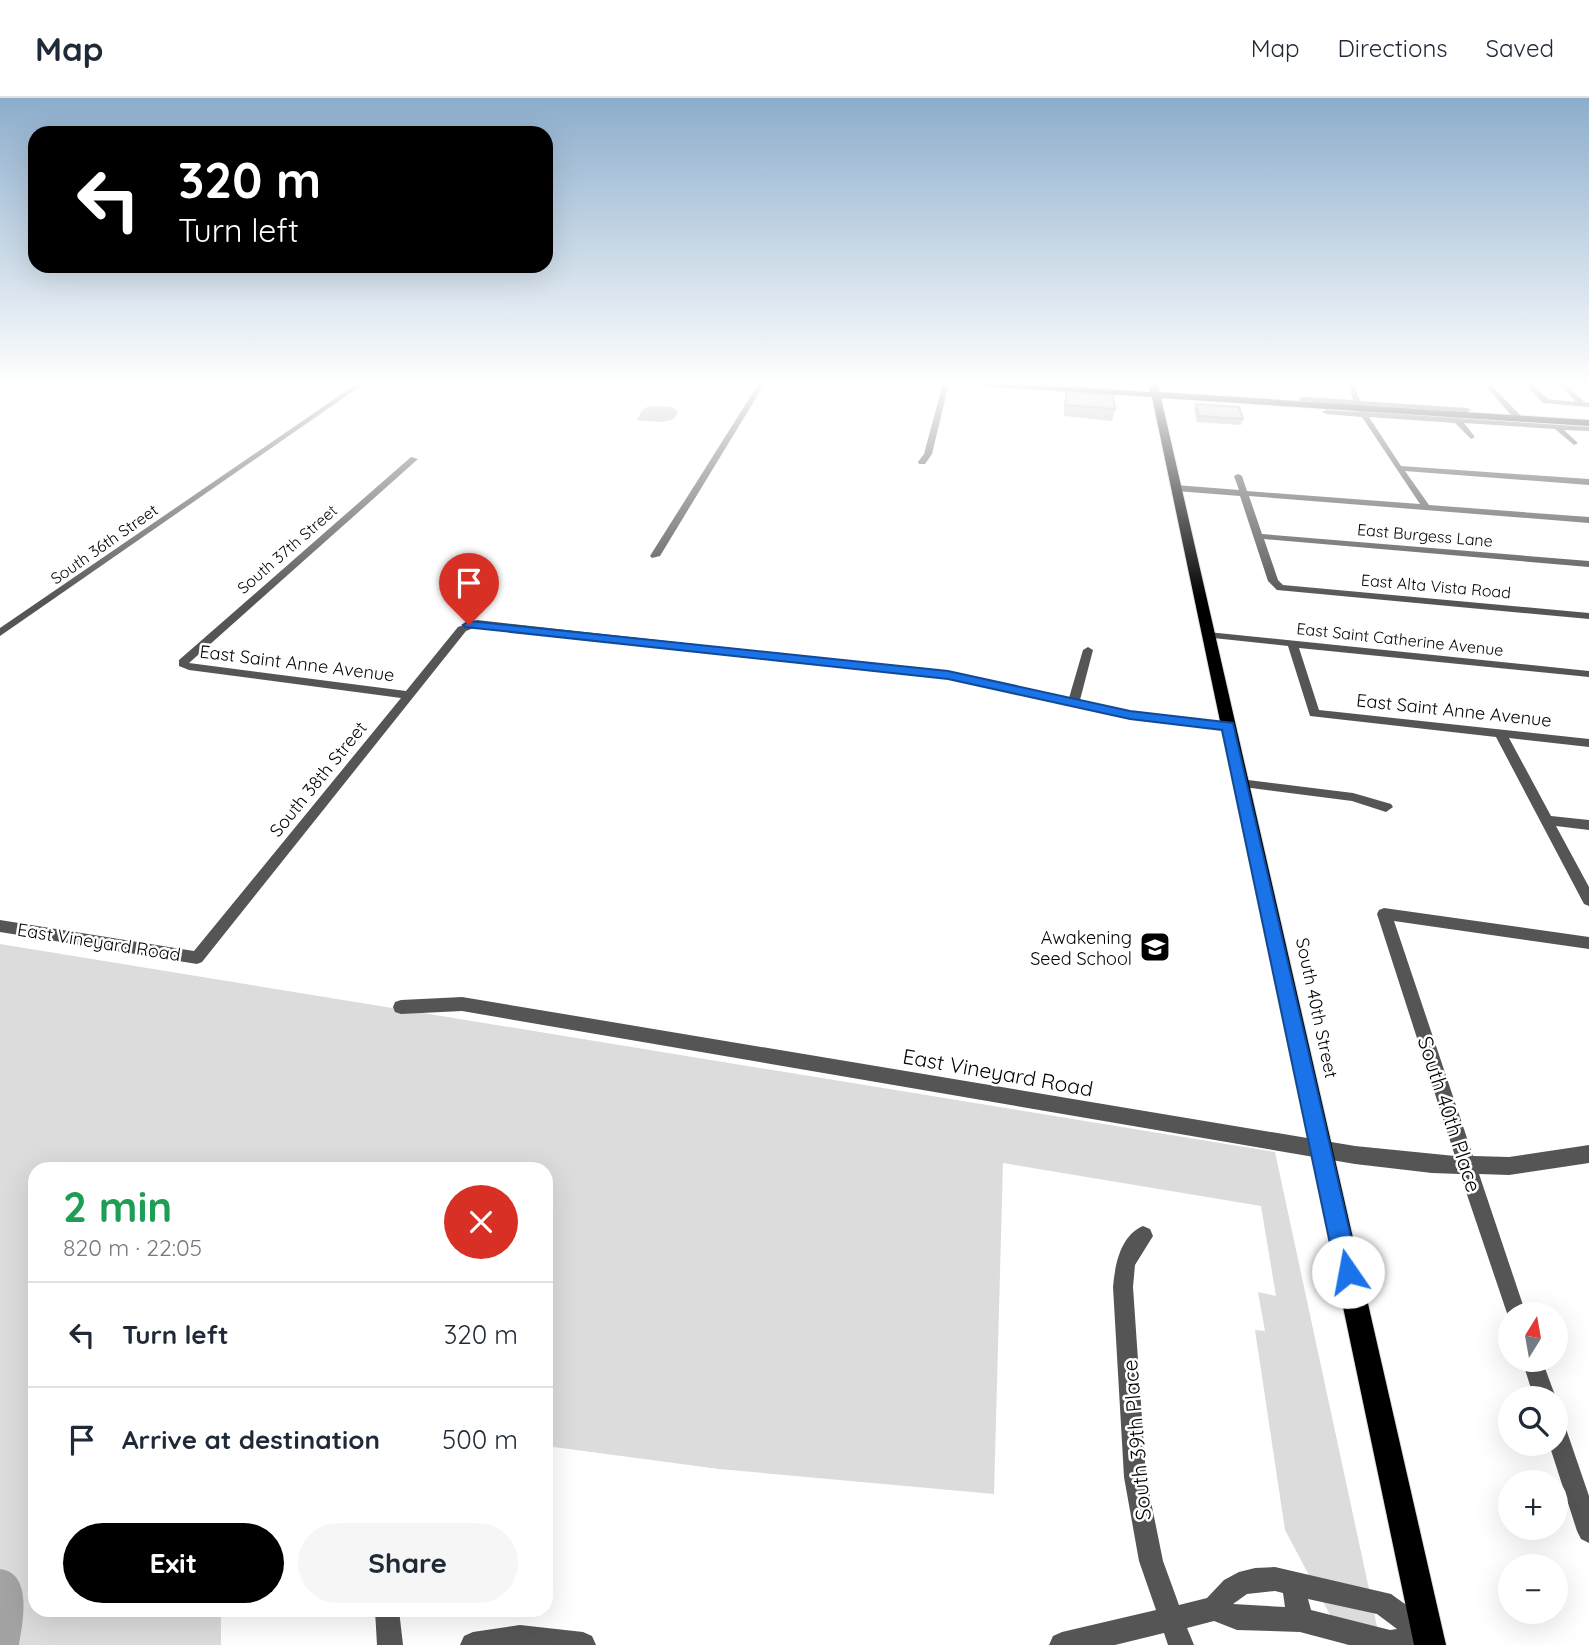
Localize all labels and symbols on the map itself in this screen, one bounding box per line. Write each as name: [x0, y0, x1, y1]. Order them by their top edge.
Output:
street label: South 36th Street: [47, 500, 161, 588]
street label: South 37th Street: [233, 500, 341, 598]
street label: East Burgess Lane: [1356, 519, 1494, 551]
pin: [439, 553, 499, 625]
street label: East Alta Vista Road: [1360, 569, 1512, 603]
street label: East Saint Catherine Avenue: [1296, 618, 1504, 660]
street label: East Saint Anne Avenue: [198, 640, 396, 686]
street label: East Saint Anne Avenue: [1355, 688, 1553, 732]
street label: South 38th Street: [264, 717, 372, 841]
street label: East Vineyard Road: [16, 918, 182, 966]
place label: Awakening Seed School: [1030, 926, 1132, 970]
school or university icon: Awakening Seed School: [1138, 930, 1172, 964]
street label: South 40th Street: [1291, 936, 1343, 1080]
street label: South 40th Place: [1413, 1033, 1487, 1195]
street label: East Vineyard Road: [901, 1042, 1095, 1102]
position arrow: [1311, 1235, 1385, 1309]
north arrow: [1498, 1302, 1568, 1372]
street label: South 39th Place: [1116, 1358, 1156, 1522]

